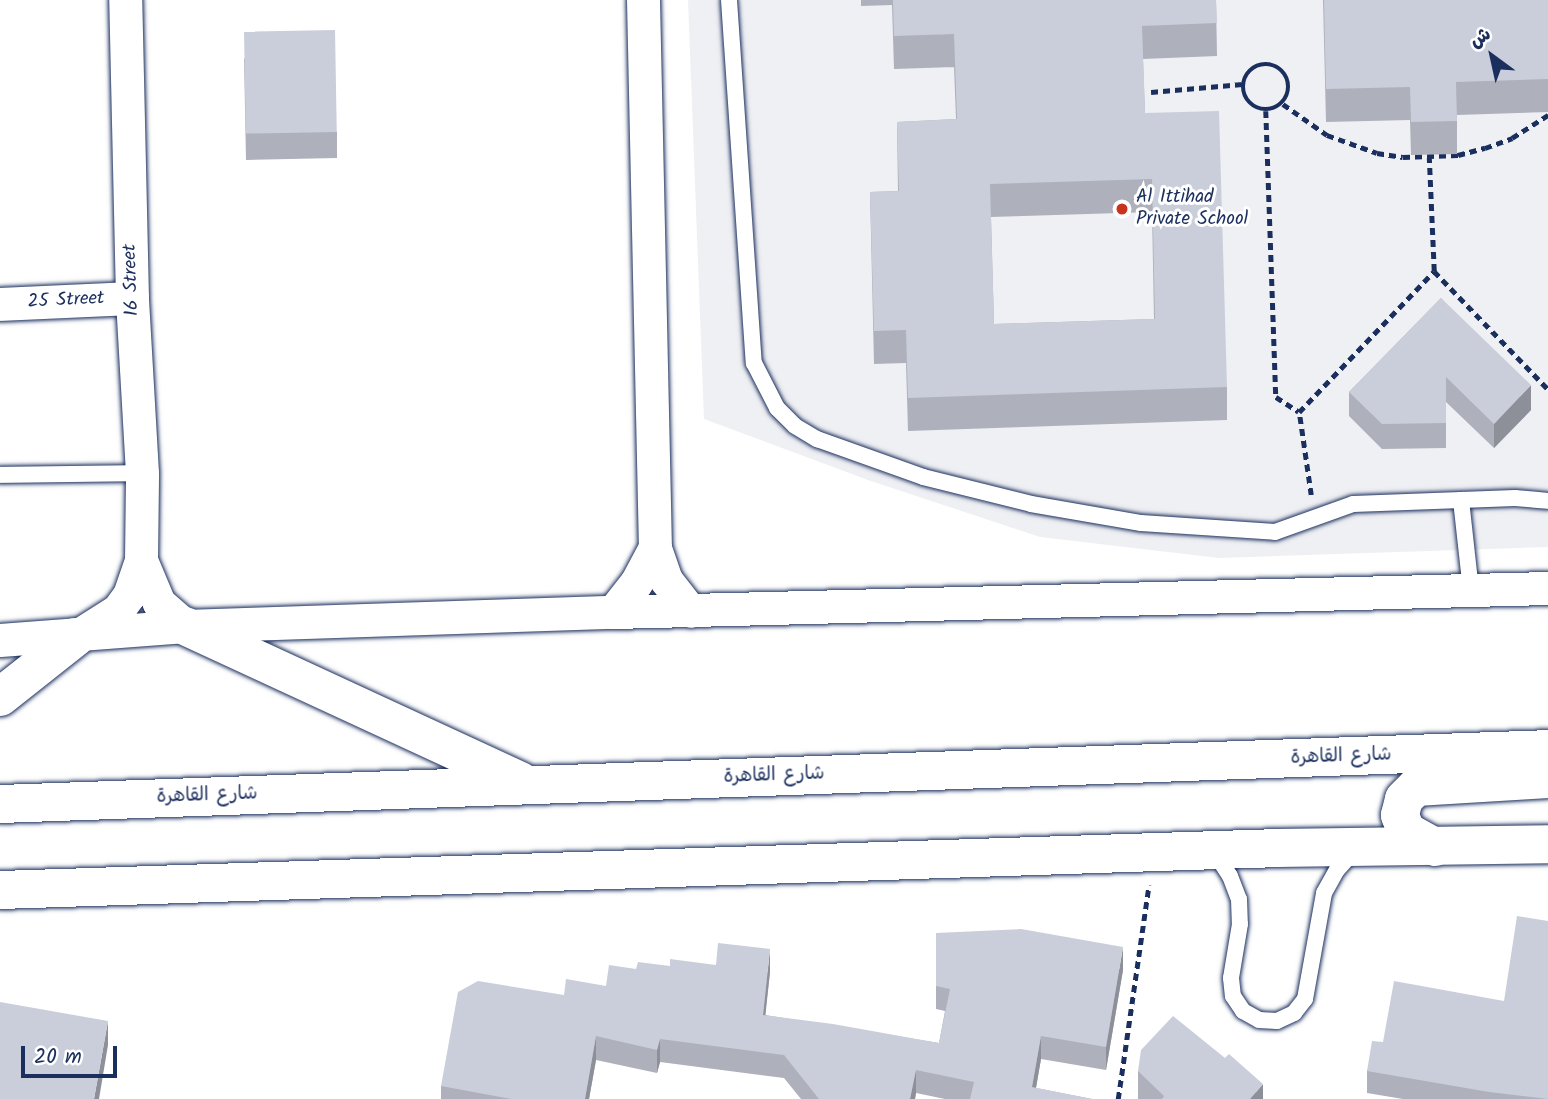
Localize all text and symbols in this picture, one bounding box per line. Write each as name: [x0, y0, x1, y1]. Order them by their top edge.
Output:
text: ش: [1464, 20, 1497, 57]
north arrow: [1457, 21, 1527, 91]
place label: Al Ittihad Private School: [1136, 187, 1248, 231]
marker: Al Ittihad Private School: [1114, 201, 1130, 217]
street label: 16 Street: [119, 243, 145, 317]
street label: 25 Street: [27, 288, 105, 314]
street label: شارع القاهرة: [1290, 744, 1392, 770]
street label: شارع القاهرة: [723, 763, 825, 789]
street label: شارع القاهرة: [156, 783, 258, 809]
scale bar: [24, 1032, 121, 1076]
text: 20 m: [34, 1041, 82, 1074]

